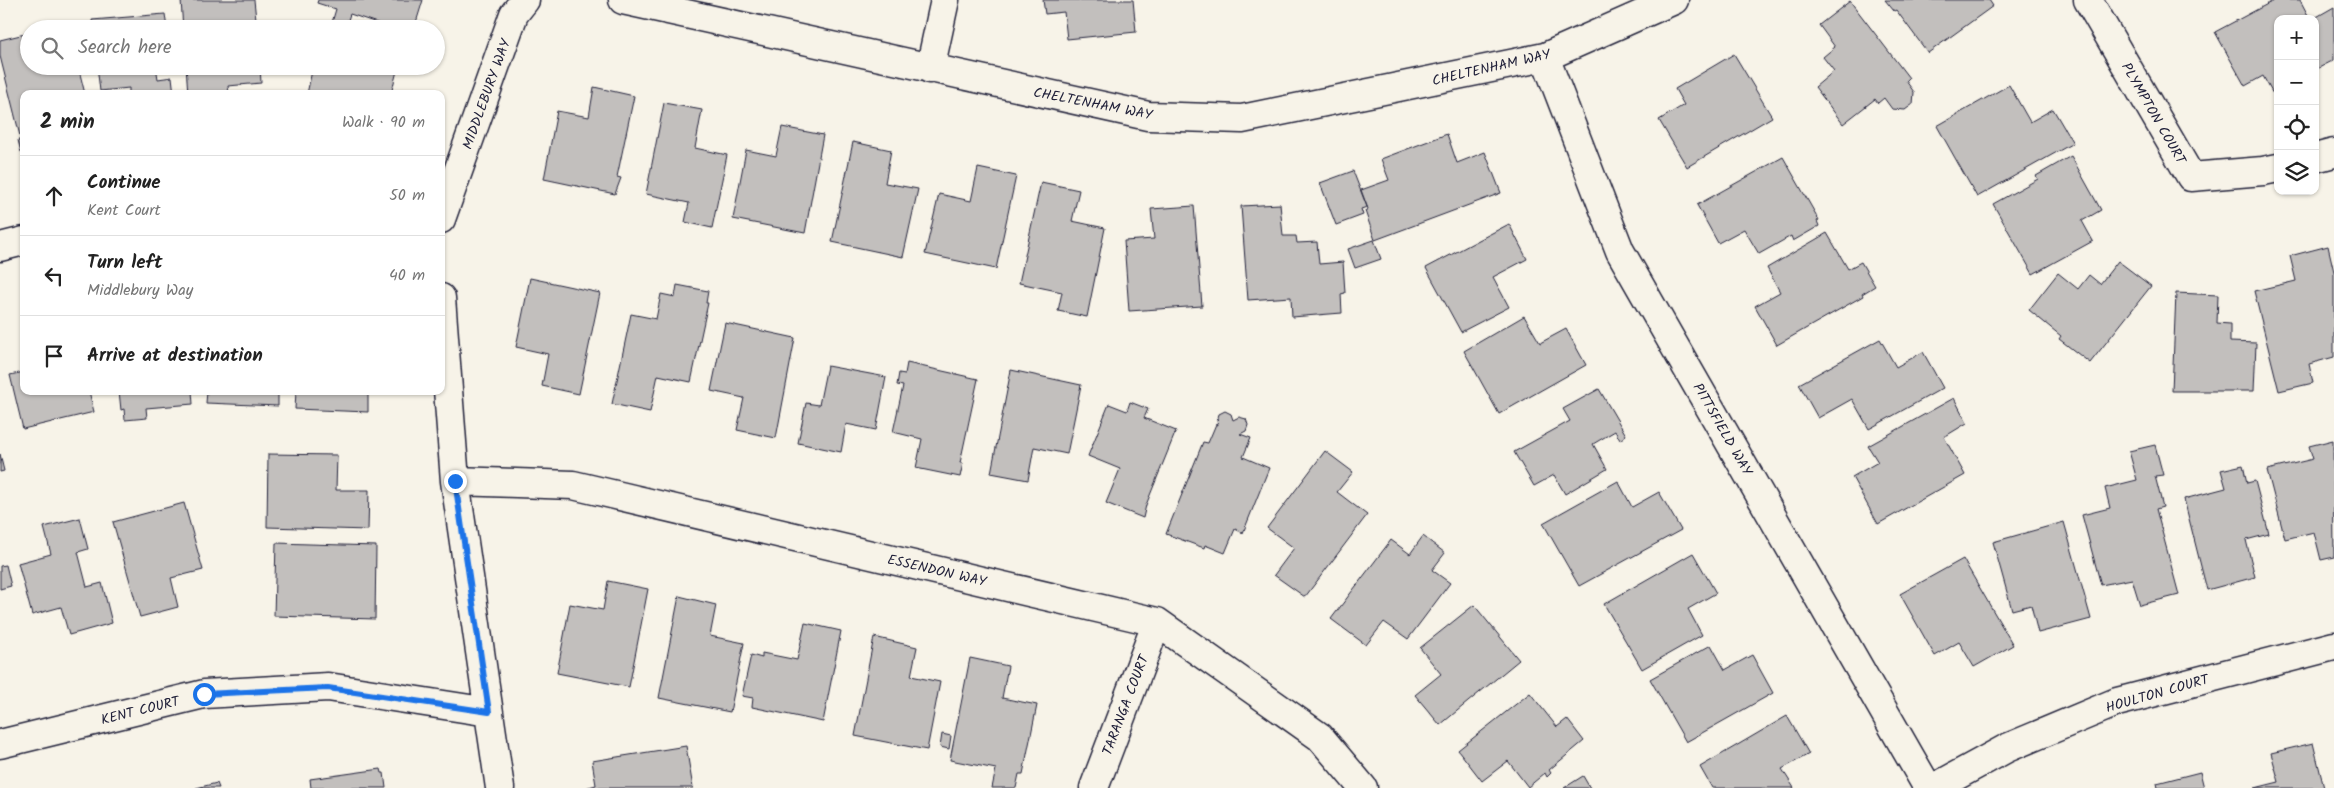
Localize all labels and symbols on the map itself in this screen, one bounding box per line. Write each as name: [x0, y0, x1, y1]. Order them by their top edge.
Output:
street label: MIDDLEBURY WAY: [457, 35, 517, 153]
street label: CHELTENHAM WAY: [1430, 43, 1553, 92]
street label: PLYMPTON COURT: [2115, 59, 2192, 170]
street label: CHELTENHAM WAY: [1031, 82, 1155, 126]
street label: PITTSFIELD WAY: [1687, 379, 1758, 481]
route end: [444, 470, 467, 493]
street label: ESSENDON WAY: [885, 549, 989, 593]
street label: TARANGA COURT: [1097, 651, 1156, 759]
street label: HOULTON COURT: [2103, 668, 2213, 719]
route start: [193, 683, 216, 706]
street label: KENT COURT: [99, 690, 183, 731]

